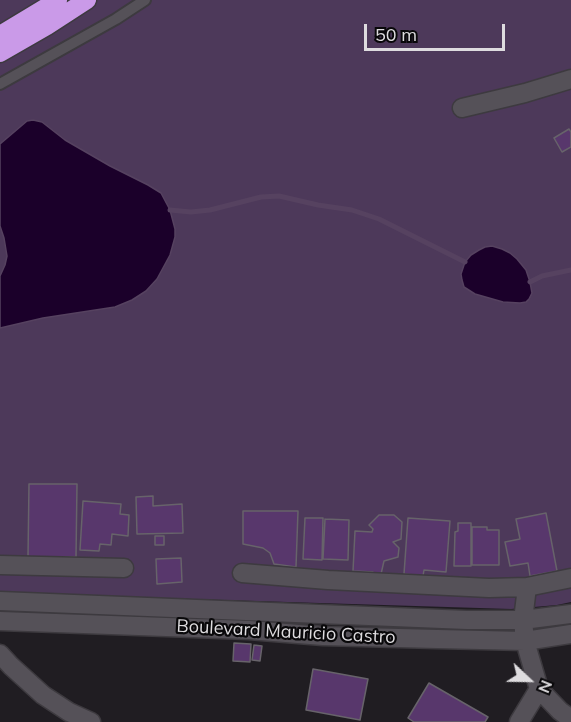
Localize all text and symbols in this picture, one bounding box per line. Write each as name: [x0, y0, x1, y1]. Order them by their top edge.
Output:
scale bar: [367, 12, 508, 50]
text: 50 m: [375, 23, 417, 46]
street label: Boulevard Mauricio Castro: [176, 615, 396, 649]
north arrow: [499, 650, 559, 710]
text: N: [534, 677, 557, 696]

